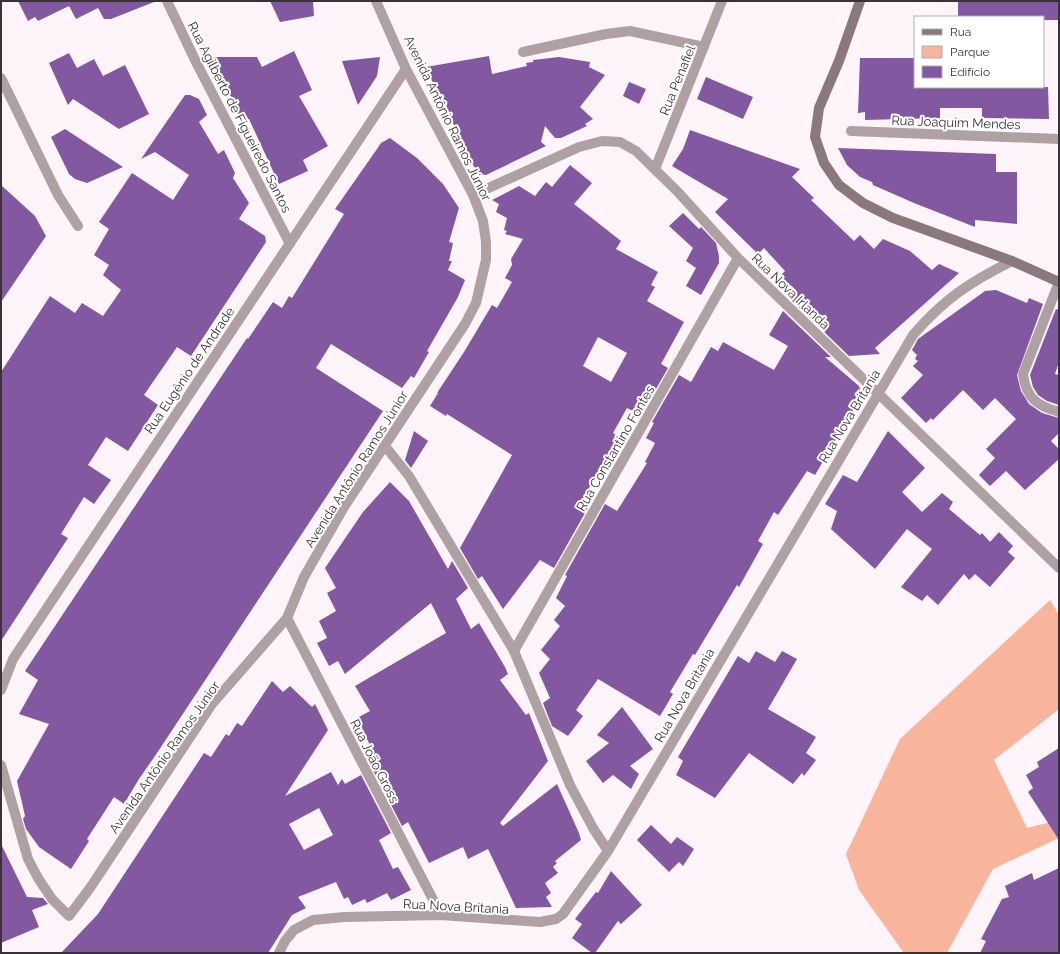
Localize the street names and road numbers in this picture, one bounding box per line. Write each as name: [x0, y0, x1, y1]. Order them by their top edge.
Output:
street label: Rua Agilberto de Figueiredo Santos: [185, 19, 294, 215]
street label: Avenida Antônio Ramos Júnior: [401, 33, 494, 204]
street label: Rua Penafiel: [657, 42, 699, 118]
street label: Rua Joaquim Mendes: [891, 113, 1021, 132]
street label: Rua Nova Irlanda: [749, 250, 833, 332]
street label: Rua Eugênio de Andrade: [141, 304, 238, 436]
street label: Rua Nova Britania: [816, 367, 883, 466]
street label: Rua Constantino Fontes: [573, 383, 658, 514]
street label: Avenida Antônio Ramos Júnior: [302, 388, 411, 550]
street label: Rua Nova Britania: [651, 646, 717, 745]
street label: Avenida Antônio Ramos Júnior: [106, 678, 223, 836]
street label: Rua João Gross: [347, 717, 402, 806]
street label: Rua Nova Britania: [403, 896, 509, 917]

